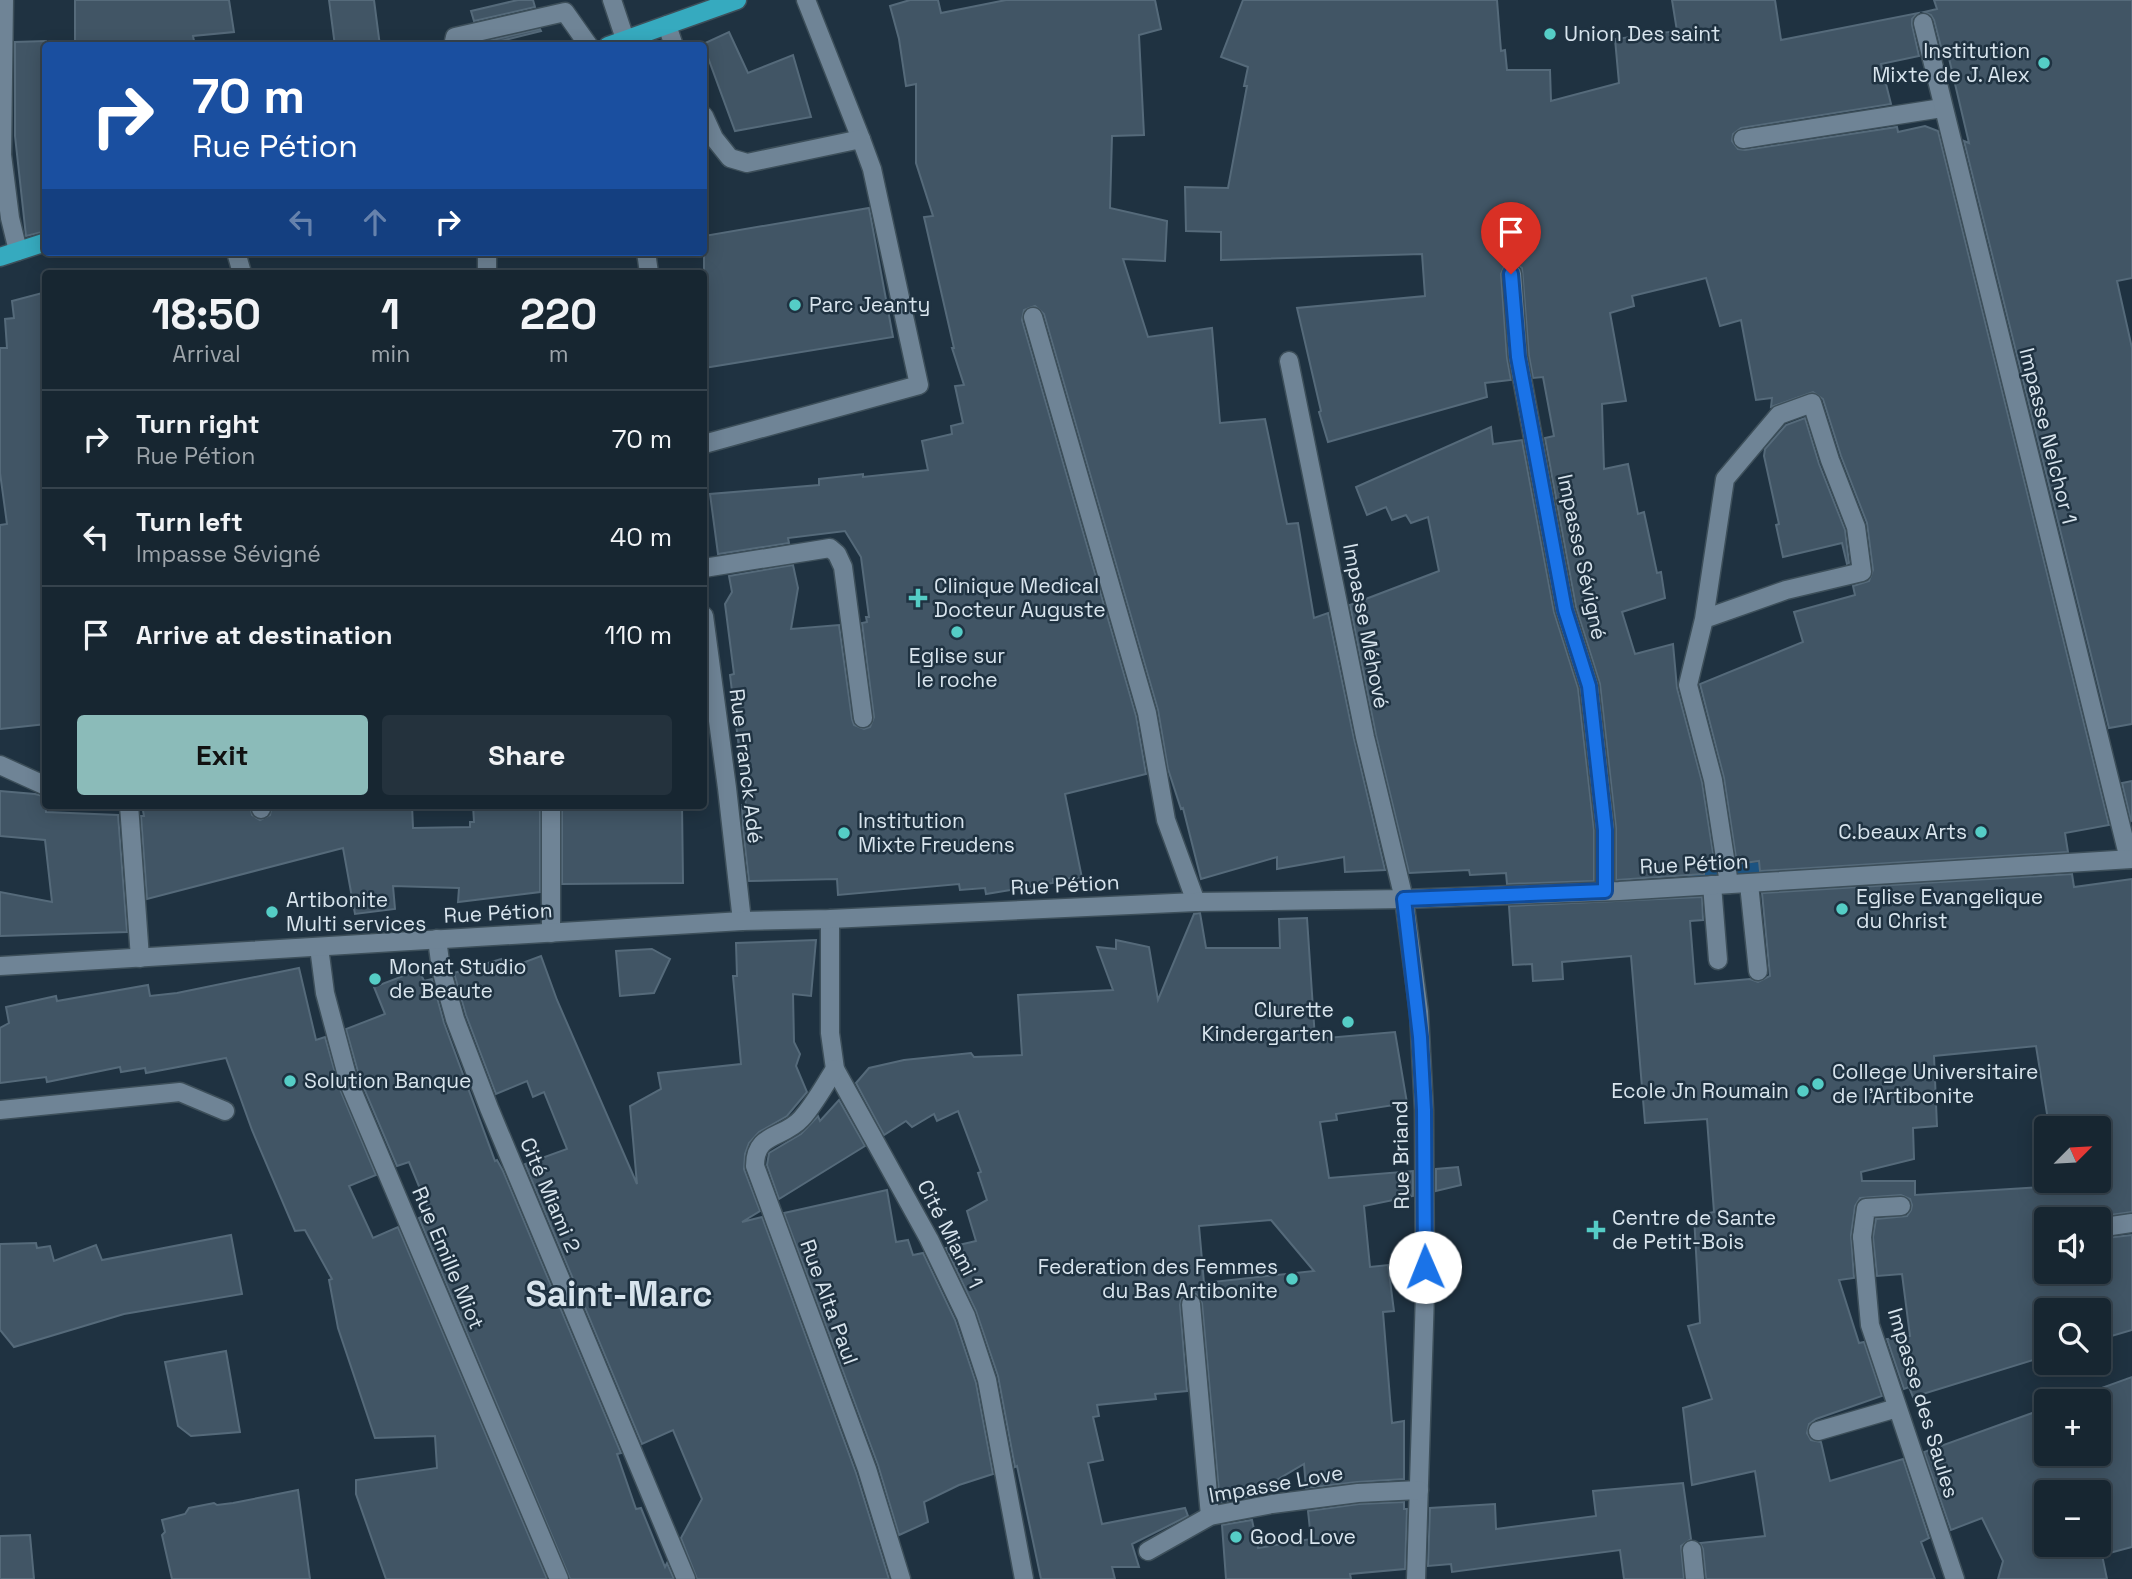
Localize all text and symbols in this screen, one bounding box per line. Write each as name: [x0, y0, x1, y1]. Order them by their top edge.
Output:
place label: Union Des saint: [1564, 20, 1721, 47]
marker: Union Des saint: [1542, 26, 1558, 42]
place label: Institution Mixte de J. Alex: [1872, 37, 2030, 88]
marker: Institution Mixte de J. Alex: [2036, 55, 2052, 71]
text: 70 m: [192, 65, 305, 127]
icon: right: [77, 70, 168, 161]
text: Rue Pétion: [192, 126, 358, 166]
pin: [1481, 202, 1541, 274]
icon: left: [283, 203, 321, 241]
icon: ahead: [356, 203, 394, 241]
icon: right: [429, 203, 467, 241]
icon: arrive: [1492, 213, 1530, 251]
text: 18:50: [152, 288, 261, 341]
text: 1: [381, 288, 400, 341]
text: 220: [520, 288, 597, 341]
place label: Parc Jeanty: [809, 291, 930, 318]
marker: Parc Jeanty: [787, 297, 803, 313]
text: Arrival: [172, 339, 241, 369]
text: min: [371, 339, 410, 369]
text: m: [549, 339, 568, 369]
street label: Impasse Nelchor 1: [2014, 345, 2083, 527]
text: Turn right: [136, 407, 260, 441]
icon: right: [77, 420, 115, 458]
text: 70 m: [612, 422, 672, 456]
text: Rue Pétion: [136, 441, 255, 471]
street label: Impasse Sévigné: [1552, 472, 1613, 642]
text: Turn left: [136, 505, 243, 539]
icon: left: [77, 518, 115, 556]
text: 40 m: [610, 520, 672, 554]
text: Impasse Sévigné: [136, 539, 321, 569]
street label: Impasse Méhové: [1337, 541, 1396, 711]
place label: Clinique Medical Docteur Auguste: [934, 572, 1106, 623]
marker: Clinique Medical Docteur Auguste: [908, 588, 928, 608]
icon: arrive: [77, 616, 115, 654]
text: Arrive at destination: [136, 618, 393, 652]
text: 110 m: [605, 618, 672, 652]
marker: Eglise sur le roche: [949, 624, 965, 640]
place label: Eglise sur le roche: [909, 642, 1005, 693]
street label: Rue Franck Adé: [724, 687, 769, 845]
button: Exit: [77, 715, 368, 795]
button: Share: [382, 715, 672, 795]
place label: Institution Mixte Freudens: [858, 807, 1015, 858]
place label: C.beaux Arts: [1838, 818, 1967, 845]
marker: C.beaux Arts: [1973, 824, 1989, 840]
marker: Institution Mixte Freudens: [836, 825, 852, 841]
street label: Rue Pétion: [1639, 847, 1749, 880]
street label: Rue Pétion: [1010, 868, 1120, 901]
place label: Eglise Evangelique du Christ: [1856, 883, 2043, 934]
place label: Artibonite Multi services: [286, 886, 426, 937]
street label: Rue Pétion: [443, 896, 553, 929]
marker: Eglise Evangelique du Christ: [1834, 901, 1850, 917]
marker: Artibonite Multi services: [264, 904, 280, 920]
place label: Monat Studio de Beaute: [389, 953, 527, 1004]
marker: Monat Studio de Beaute: [367, 971, 383, 987]
place label: Clurette Kindergarten: [1202, 996, 1334, 1047]
marker: Clurette Kindergarten: [1340, 1014, 1356, 1030]
place label: College Universitaire de l'Artibonite: [1832, 1058, 2039, 1109]
place label: Solution Banque: [304, 1067, 472, 1094]
marker: Solution Banque: [282, 1073, 298, 1089]
marker: College Universitaire de l'Artibonite: [1810, 1076, 1826, 1092]
place label: Ecole Jn Roumain: [1611, 1077, 1789, 1104]
marker: Ecole Jn Roumain: [1795, 1083, 1811, 1099]
street label: Rue Briand: [1386, 1100, 1415, 1210]
north arrow: [2034, 1116, 2110, 1194]
map controls: [2034, 1116, 2111, 1557]
street label: Cité Miami 2: [514, 1133, 587, 1256]
street label: Cité Miami 1: [912, 1175, 989, 1293]
street label: Rue Emille Miot: [406, 1182, 491, 1333]
place label: Centre de Sante de Petit-Bois: [1612, 1204, 1776, 1255]
button: sound: [2034, 1207, 2111, 1284]
marker: Centre de Sante de Petit-Bois: [1586, 1220, 1606, 1240]
position arrow: [1388, 1230, 1462, 1304]
street label: Rue Alta Paul: [794, 1236, 865, 1368]
place label: Federation des Femmes du Bas Artibonite: [1038, 1253, 1278, 1304]
marker: Federation des Femmes du Bas Artibonite: [1284, 1271, 1300, 1287]
district label: Saint-Marc: [525, 1272, 713, 1316]
button: search: [2034, 1298, 2111, 1375]
street label: Impasse des Saules: [1882, 1305, 1965, 1501]
button: +: [2034, 1389, 2111, 1466]
street label: Impasse Love: [1207, 1458, 1345, 1509]
button: −: [2034, 1480, 2111, 1557]
place label: Good Love: [1250, 1523, 1356, 1550]
marker: Good Love: [1228, 1529, 1244, 1545]

